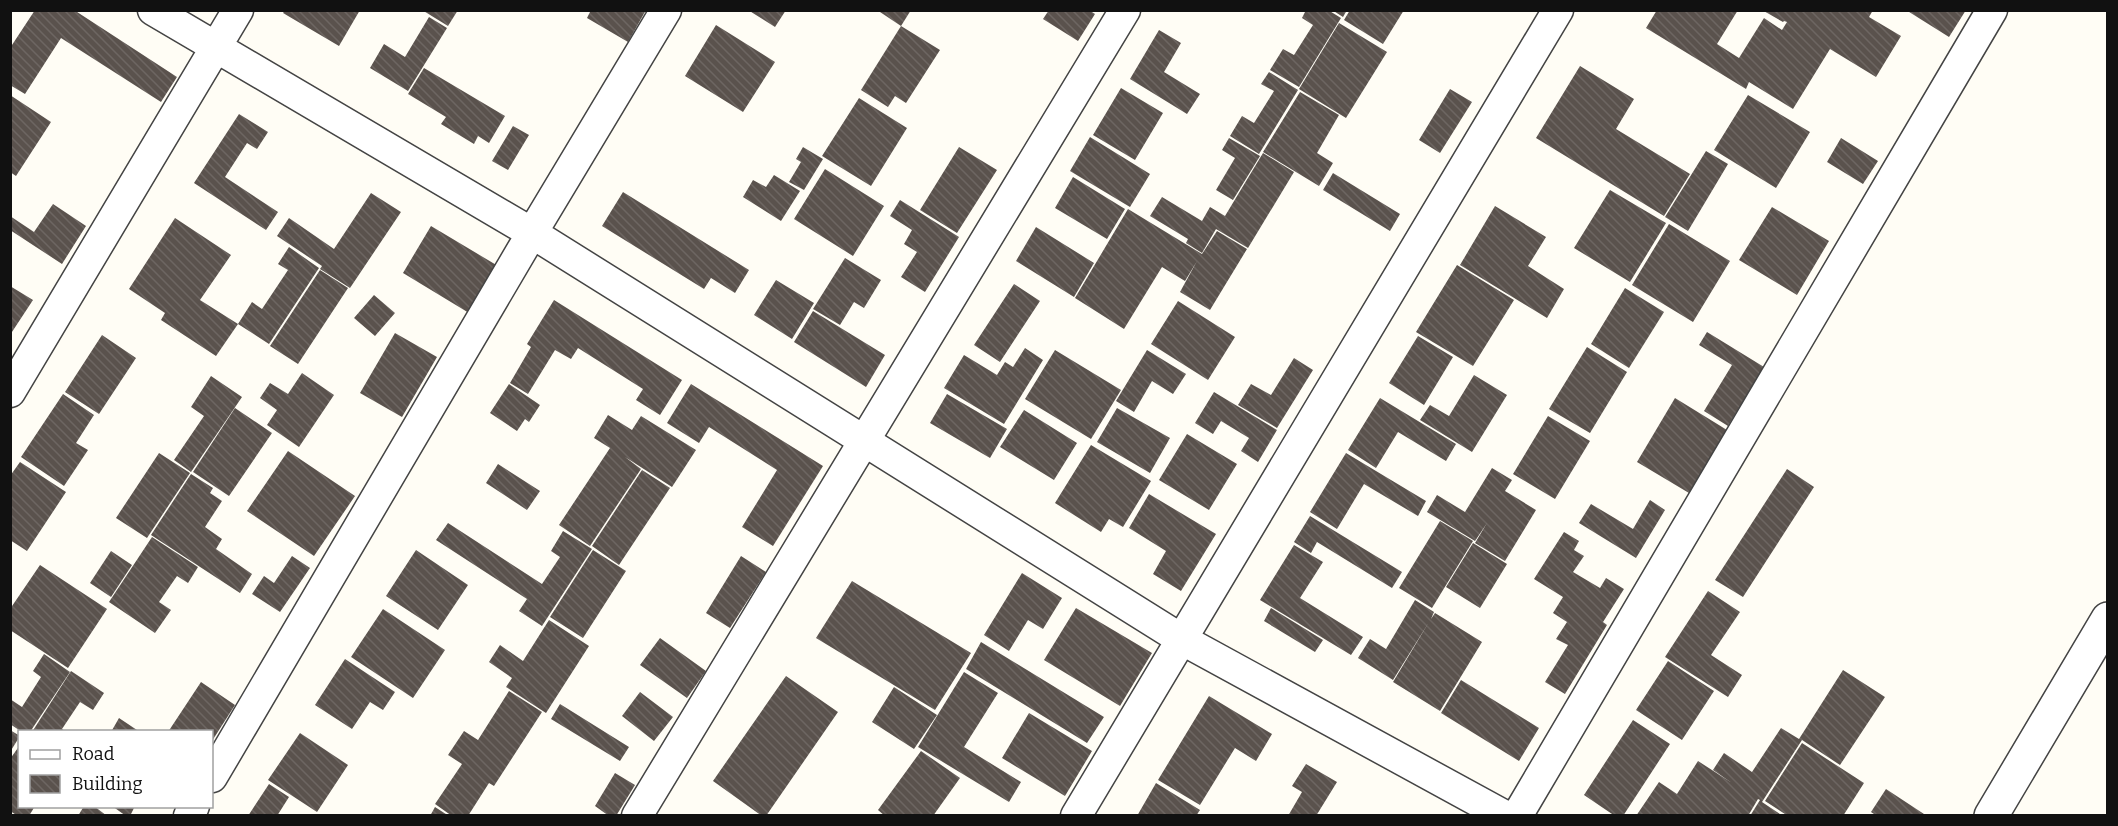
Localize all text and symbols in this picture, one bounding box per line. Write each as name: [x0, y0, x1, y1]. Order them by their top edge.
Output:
legend: [18, 730, 213, 808]
text: Road: [72, 743, 115, 765]
text: Building: [72, 773, 143, 795]

